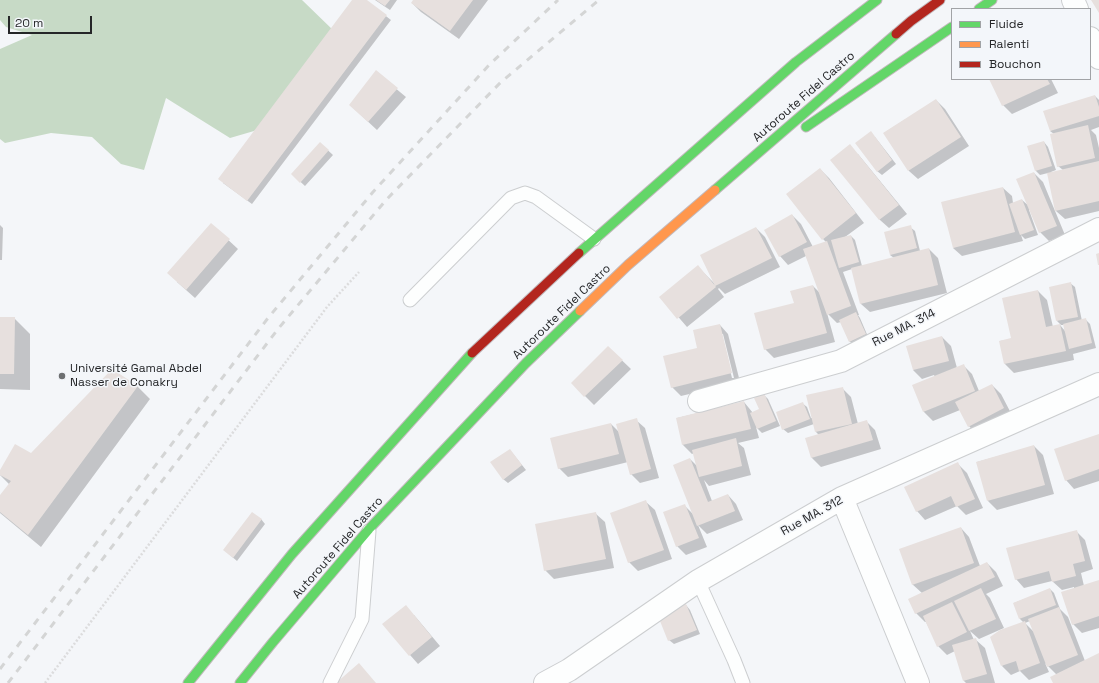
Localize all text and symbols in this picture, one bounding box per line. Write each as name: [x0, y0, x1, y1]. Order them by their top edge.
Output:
scale bar: [10, 8, 94, 34]
legend: [951, 8, 1091, 80]
text: 20 m: [15, 15, 43, 31]
text: Fluide: [989, 16, 1024, 32]
text: Ralenti: [989, 36, 1029, 52]
street label: Autoroute Fidel Castro: [750, 49, 858, 145]
text: Bouchon: [989, 56, 1041, 72]
street label: Autoroute Fidel Castro: [510, 262, 614, 362]
street label: Rue MA. 314: [870, 306, 938, 350]
place label: Université Gamal Abdel Nasser de Conakry: [70, 362, 202, 390]
marker: Université Gamal Abdel Nasser de Conakry: [57, 371, 67, 381]
street label: Rue MA. 312: [779, 493, 845, 539]
street label: Autoroute Fidel Castro: [290, 494, 386, 602]

